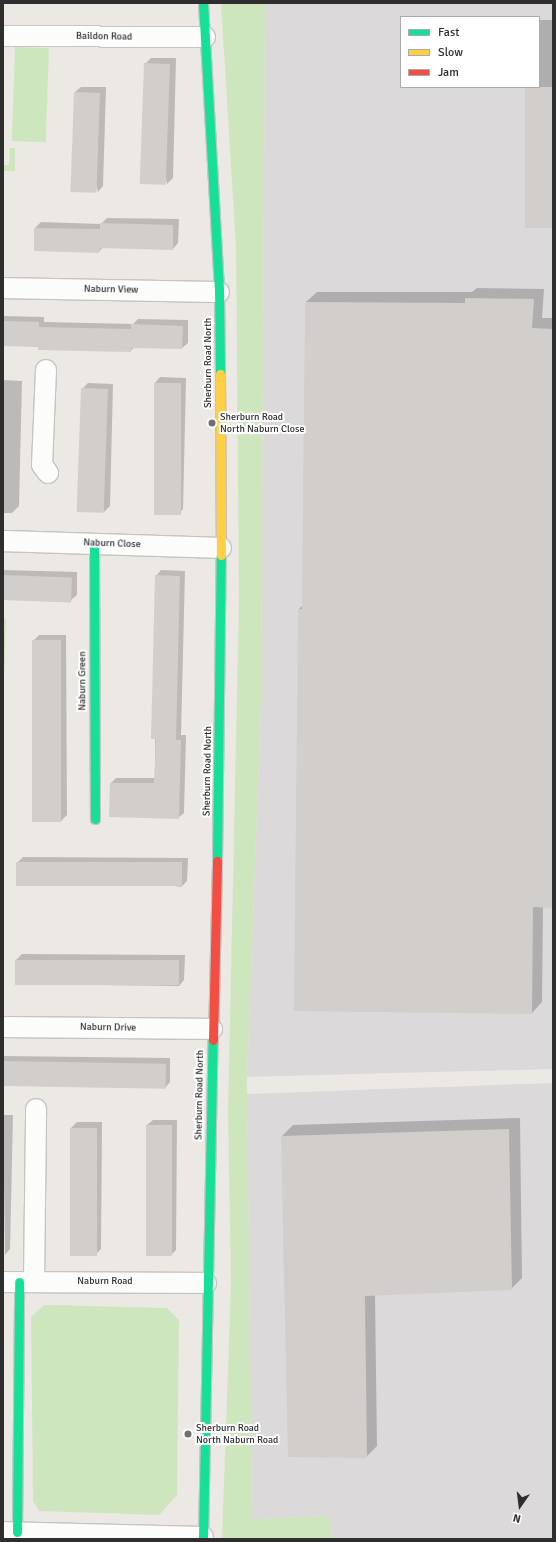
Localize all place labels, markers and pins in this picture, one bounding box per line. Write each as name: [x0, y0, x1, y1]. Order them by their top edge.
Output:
place label: Sherburn Road North Naburn Close: [220, 411, 304, 434]
marker: Sherburn Road North Naburn Close: [207, 418, 217, 428]
place label: Sherburn Road North Naburn Road: [196, 1422, 278, 1446]
marker: Sherburn Road North Naburn Road: [183, 1429, 193, 1439]

